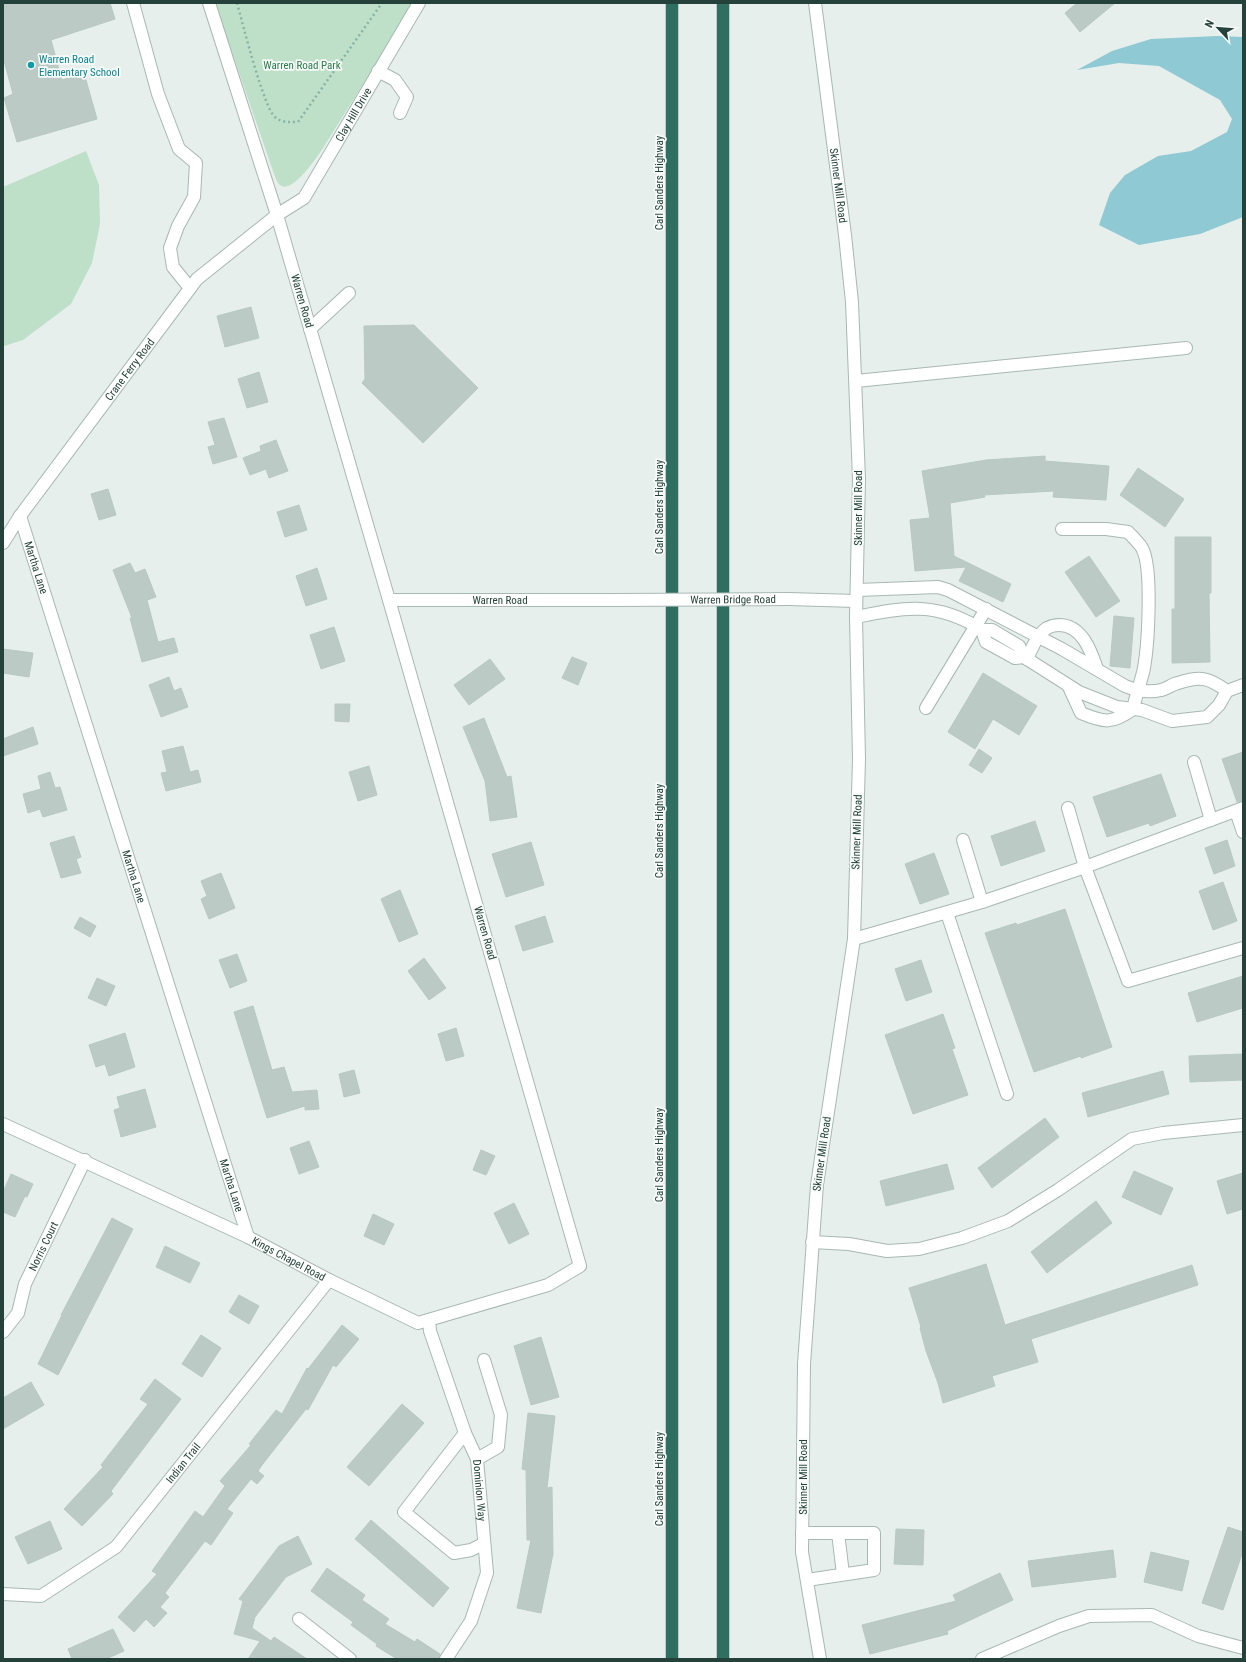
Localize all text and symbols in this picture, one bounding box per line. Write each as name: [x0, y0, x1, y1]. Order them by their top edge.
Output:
north arrow: [1198, 8, 1238, 48]
text: N: [1202, 18, 1217, 30]
place label: Warren Road Elementary School: [39, 53, 120, 79]
park label: Warren Road Park: [263, 59, 341, 72]
marker: Warren Road Elementary School: [26, 60, 36, 70]
street label: Clay Hill Drive: [332, 85, 374, 144]
street label: Carl Sanders Highway: [653, 135, 666, 230]
street label: Skinner Mill Road: [827, 147, 850, 224]
street label: Warren Road: [288, 273, 316, 329]
street label: Crane Ferry Road: [102, 336, 157, 403]
street label: Carl Sanders Highway: [653, 459, 666, 554]
street label: Skinner Mill Road: [852, 470, 865, 546]
street label: Martha Lane: [22, 539, 51, 595]
street label: Warren Bridge Road: [690, 593, 776, 606]
street label: Warren Road: [472, 594, 528, 607]
street label: Carl Sanders Highway: [653, 783, 666, 878]
street label: Skinner Mill Road: [849, 794, 865, 870]
street label: Martha Lane: [120, 848, 148, 904]
street label: Warren Road: [471, 905, 499, 961]
street label: Carl Sanders Highway: [653, 1107, 666, 1202]
street label: Skinner Mill Road: [810, 1116, 834, 1192]
street label: Martha Lane: [217, 1157, 246, 1213]
street label: Norris Court: [26, 1219, 61, 1273]
street label: Kings Chapel Road: [250, 1234, 328, 1284]
street label: Carl Sanders Highway: [653, 1431, 666, 1526]
street label: Skinner Mill Road: [797, 1439, 810, 1515]
street label: Indian Trail: [163, 1440, 203, 1486]
street label: Dominion Way: [471, 1459, 489, 1522]

